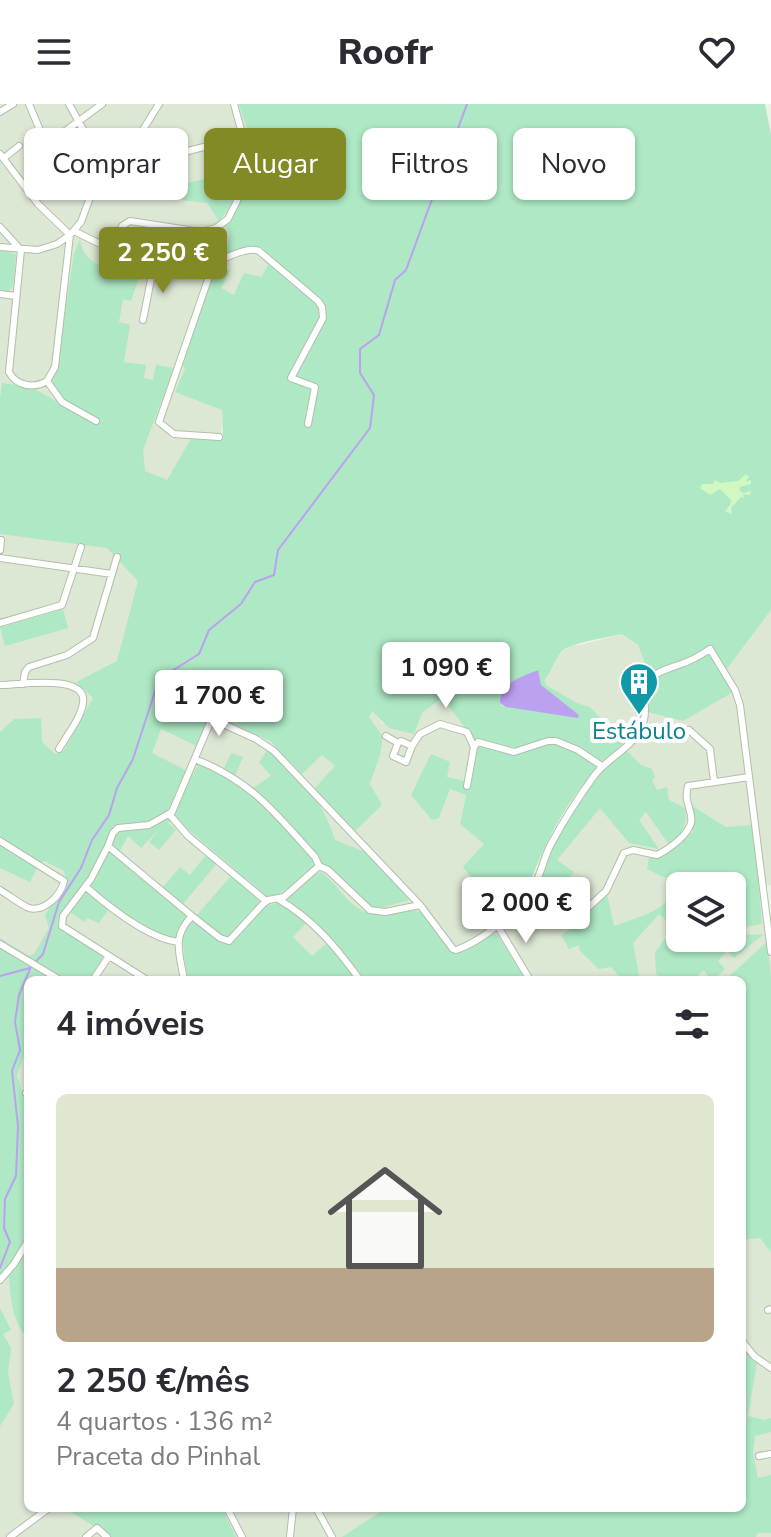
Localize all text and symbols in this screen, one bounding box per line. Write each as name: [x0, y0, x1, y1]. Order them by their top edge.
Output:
text: Roofr: [338, 28, 433, 77]
icon: menu: [32, 30, 76, 74]
icon: heart: [695, 30, 739, 74]
chip: Comprar: [24, 128, 188, 200]
chip: Alugar: [204, 128, 346, 200]
chip: Filtros: [362, 128, 497, 200]
chip: Novo: [513, 128, 635, 200]
pin: 2 250 €: [89, 227, 237, 295]
text: 2 250 €: [117, 235, 209, 270]
pin: 1 090 €: [372, 642, 520, 710]
text: 1 090 €: [400, 650, 492, 685]
building icon: Estábulo: [618, 661, 660, 716]
pin: 1 700 €: [145, 670, 293, 738]
text: 1 700 €: [173, 678, 265, 713]
place label: Estábulo: [592, 715, 686, 747]
map controls: [666, 872, 746, 952]
button: layers: [666, 872, 746, 952]
pin: 2 000 €: [452, 877, 600, 945]
text: 2 000 €: [480, 885, 572, 920]
text: 4 imóveis: [56, 1001, 205, 1047]
icon: filters: [670, 1002, 714, 1046]
icon: home: [313, 1146, 457, 1290]
text: 2 250 €/mês: [56, 1358, 250, 1404]
text: 4 quartos · 136 m²: [56, 1404, 273, 1439]
text: Praceta do Pinhal: [56, 1439, 260, 1474]

